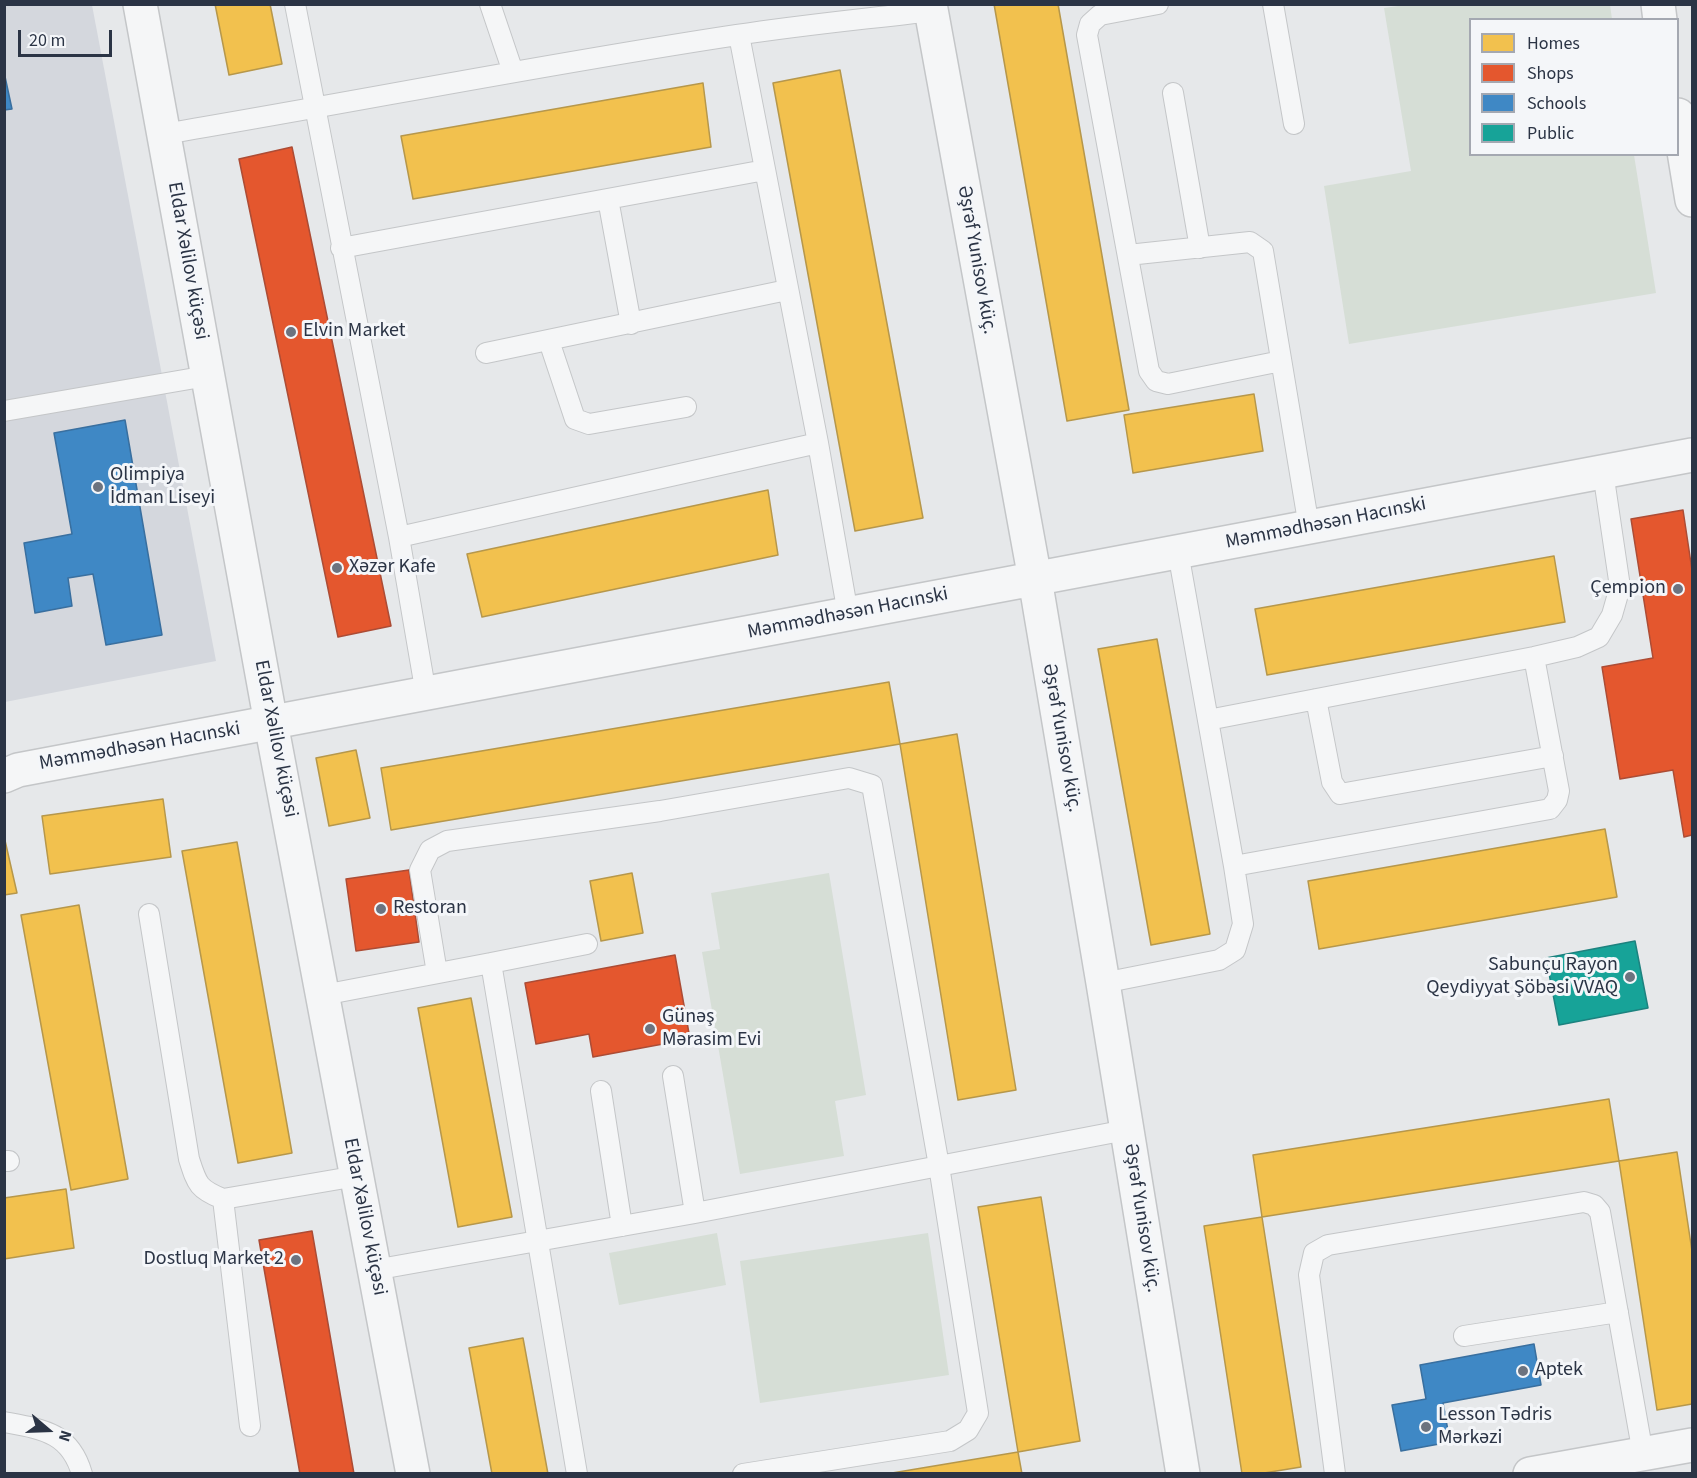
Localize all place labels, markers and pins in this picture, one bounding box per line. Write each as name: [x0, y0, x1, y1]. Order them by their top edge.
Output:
place label: Elvin Market: [303, 320, 405, 344]
marker: Elvin Market: [284, 325, 298, 339]
place label: Olimpiya İdman Liseyi: [110, 464, 215, 511]
marker: Olimpiya İdman Liseyi: [91, 480, 105, 494]
place label: Xəzər Kafe: [349, 556, 436, 580]
marker: Xəzər Kafe: [330, 561, 344, 575]
place label: Çempion: [1590, 577, 1666, 601]
marker: Çempion: [1671, 582, 1685, 596]
place label: Restoran: [393, 897, 467, 921]
marker: Restoran: [374, 902, 388, 916]
place label: Sabunçu Rayon Qeydiyyat Şöbəsi VVAQ: [1426, 954, 1618, 1001]
marker: Sabunçu Rayon Qeydiyyat Şöbəsi VVAQ: [1623, 970, 1637, 984]
place label: Günəş Mərasim Evi: [662, 1006, 761, 1053]
marker: Günəş Mərasim Evi: [643, 1022, 657, 1036]
place label: Dostluq Market 2: [144, 1248, 284, 1272]
marker: Dostluq Market 2: [289, 1253, 303, 1267]
place label: Aptek: [1535, 1359, 1583, 1383]
marker: Aptek: [1516, 1364, 1530, 1378]
place label: Lesson Tədris Mərkəzi: [1438, 1404, 1552, 1451]
marker: Lesson Tədris Mərkəzi: [1419, 1420, 1433, 1434]

